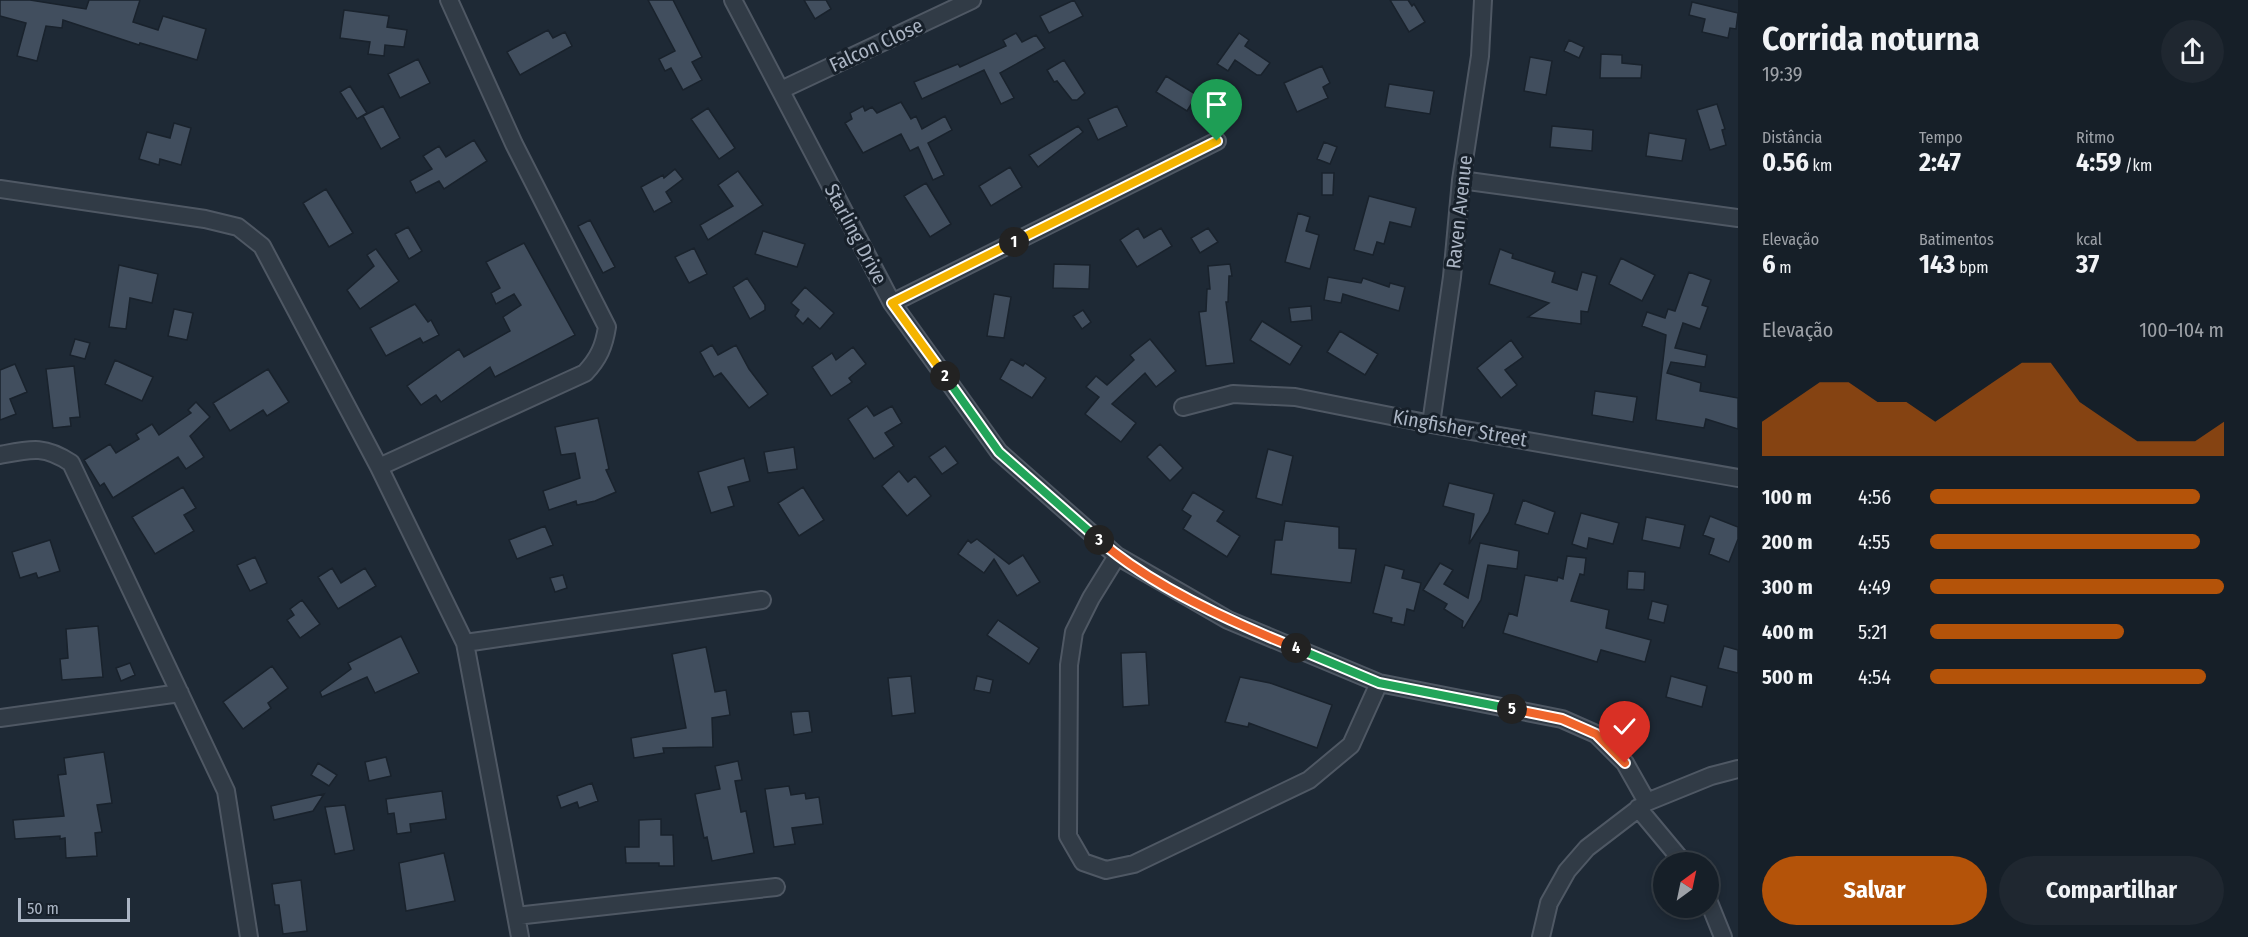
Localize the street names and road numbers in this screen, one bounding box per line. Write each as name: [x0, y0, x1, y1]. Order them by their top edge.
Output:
street label: Falcon Close: [825, 13, 927, 77]
street label: Raven Avenue: [1441, 154, 1477, 270]
street label: Starling Drive: [819, 180, 893, 288]
street label: Kingfisher Street: [1391, 404, 1529, 452]

